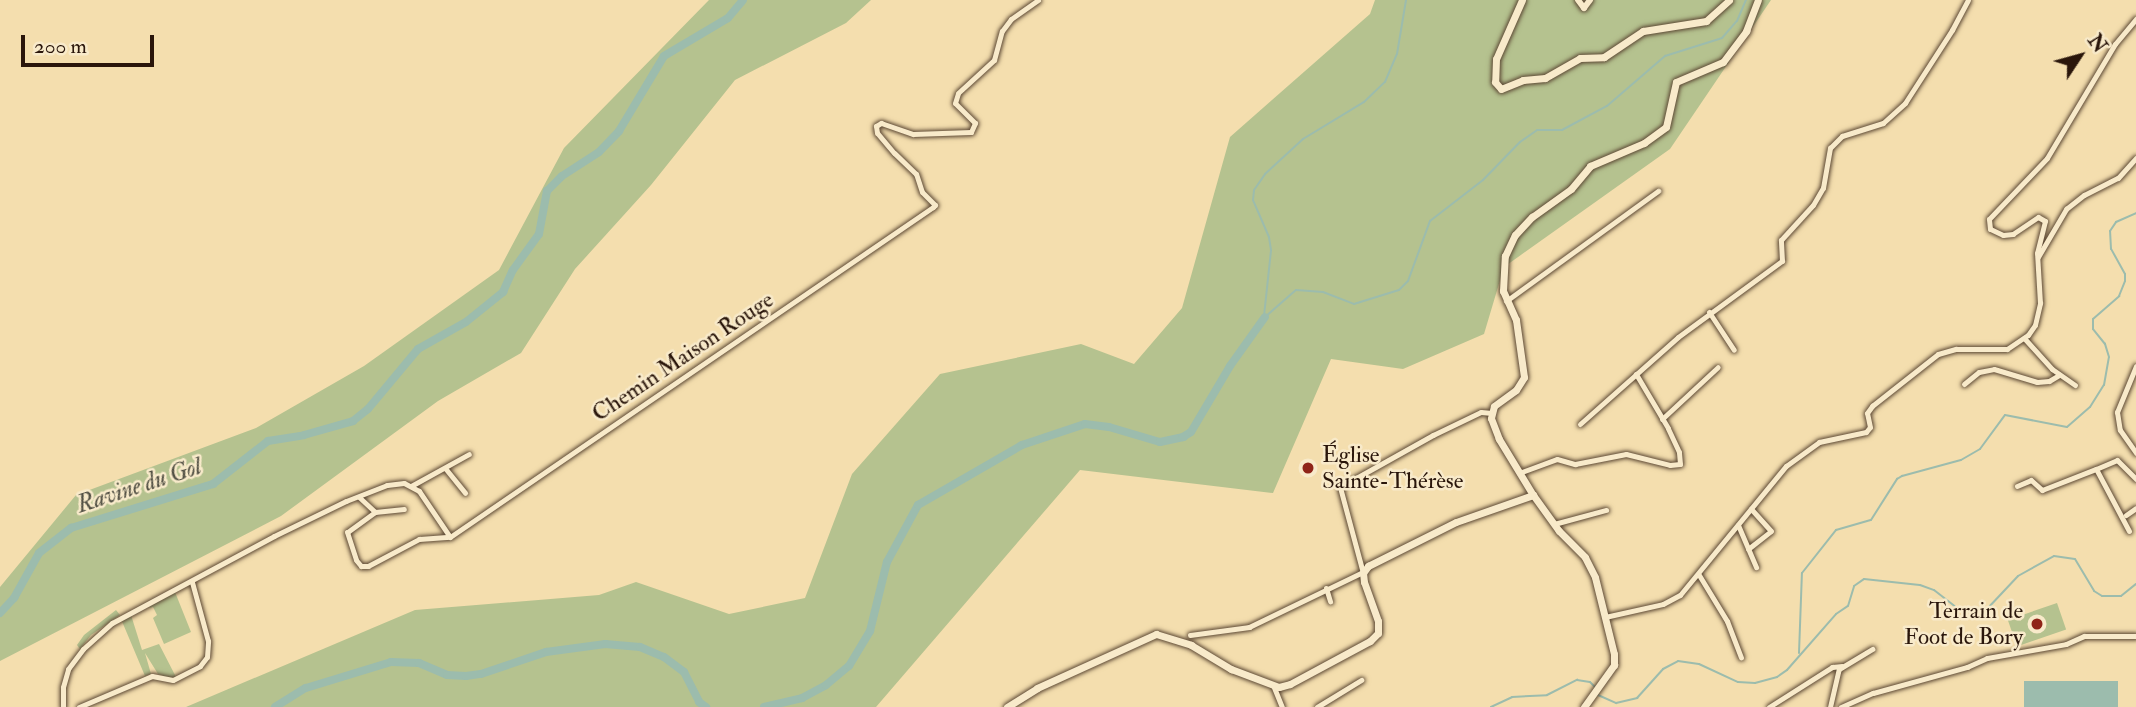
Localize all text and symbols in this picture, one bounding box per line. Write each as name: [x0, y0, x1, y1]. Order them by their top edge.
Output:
scale bar: [24, 21, 158, 65]
north arrow: [2045, 21, 2115, 91]
text: N: [2082, 30, 2112, 58]
text: 200 m: [34, 33, 87, 60]
street label: Chemin Maison Rouge: [587, 286, 779, 428]
place label: Église Sainte-Thérèse: [1322, 441, 1463, 495]
water label: Ravine du Gol: [73, 452, 205, 520]
marker: Église Sainte-Thérèse: [1300, 460, 1316, 476]
place label: Terrain de Foot de Bory: [1904, 597, 2023, 651]
marker: Terrain de Foot de Bory: [2029, 616, 2045, 632]

